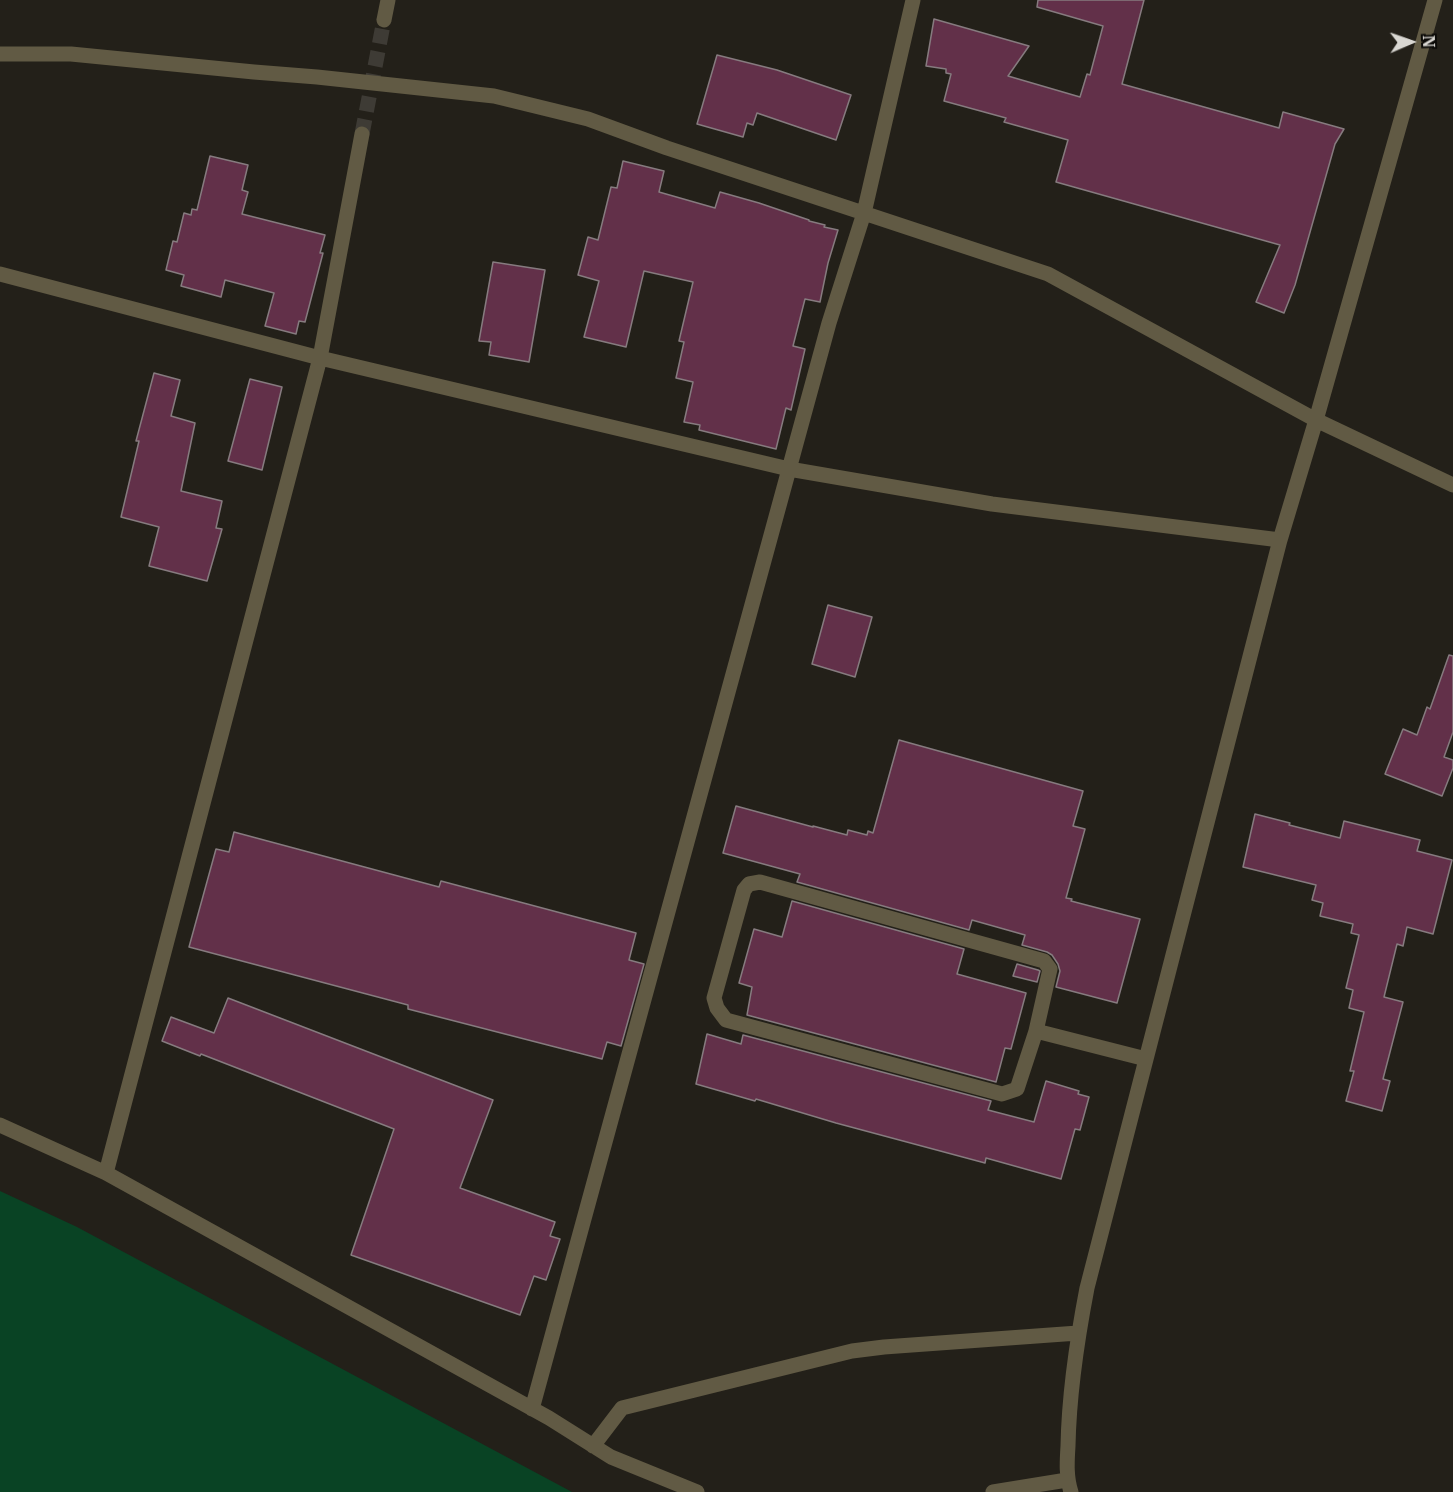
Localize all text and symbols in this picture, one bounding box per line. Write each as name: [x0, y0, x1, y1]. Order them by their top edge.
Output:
north arrow: [1381, 12, 1441, 72]
text: N: [1419, 35, 1439, 48]

